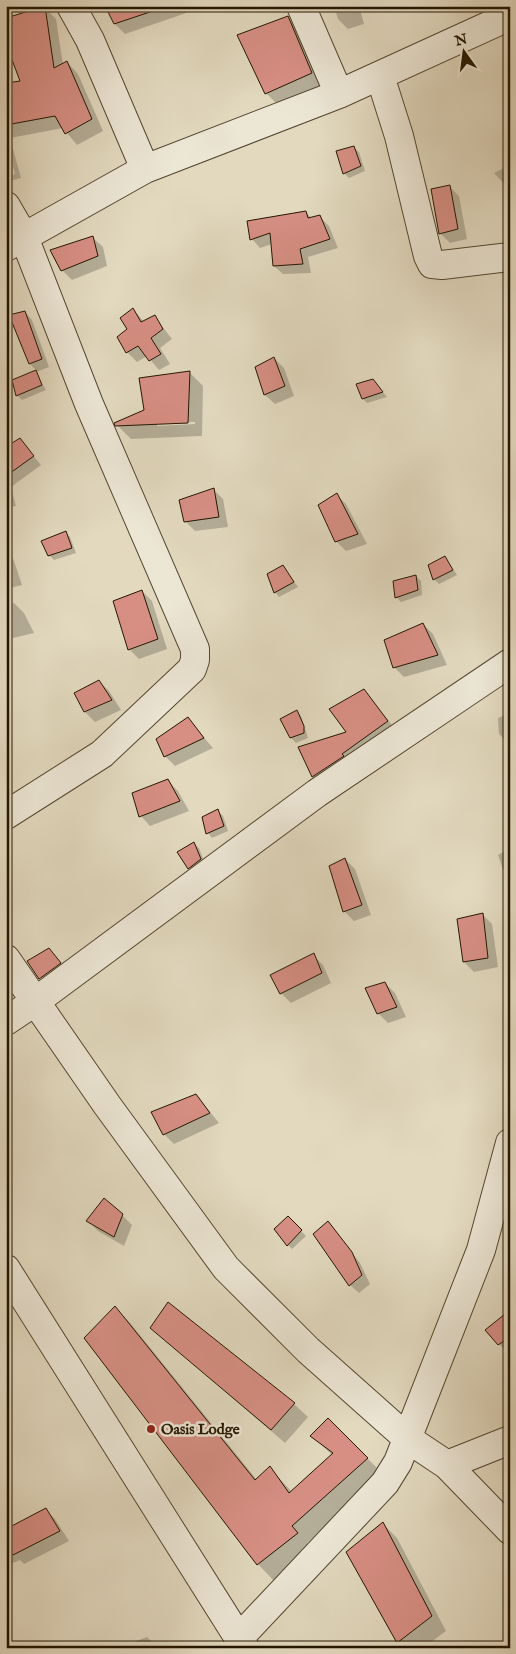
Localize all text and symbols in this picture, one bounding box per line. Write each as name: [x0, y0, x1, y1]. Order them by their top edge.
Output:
north arrow: [438, 28, 488, 78]
text: N: [452, 30, 469, 51]
place label: Oasis Lodge: [161, 1420, 240, 1439]
marker: Oasis Lodge: [145, 1423, 157, 1435]

